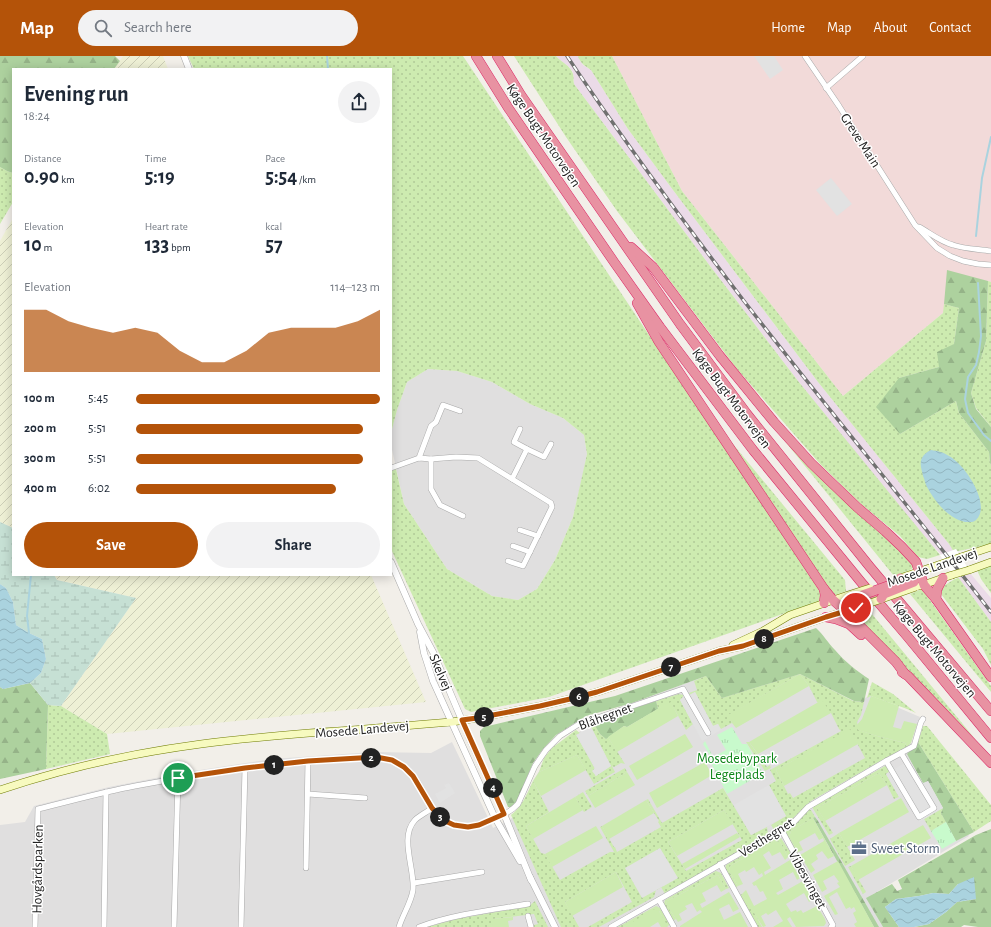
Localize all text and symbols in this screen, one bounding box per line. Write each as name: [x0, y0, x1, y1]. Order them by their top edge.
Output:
search box: [78, 10, 358, 46]
icon: search: [92, 17, 114, 39]
text: Map: [20, 19, 54, 38]
text: Search here: [124, 20, 192, 35]
text: Home: [771, 21, 805, 35]
text: Map: [827, 21, 851, 35]
text: About: [873, 21, 907, 35]
text: Contact: [929, 21, 971, 35]
button: share: [338, 81, 380, 123]
street label: Køge Bugt Motorvejen: [504, 82, 583, 190]
text: Evening run: [24, 83, 129, 105]
text: 18:24: [24, 110, 50, 123]
street label: Greve Main: [838, 111, 883, 170]
text: Distance: [24, 153, 61, 164]
text: Time: [145, 153, 167, 164]
text: Pace: [265, 153, 285, 164]
text: 0.90: [24, 167, 59, 187]
text: 5:19: [145, 167, 175, 187]
text: 5:54: [265, 167, 297, 187]
text: km: [59, 174, 75, 185]
text: /km: [297, 174, 316, 185]
text: Elevation: [24, 221, 64, 232]
text: Heart rate: [145, 221, 188, 232]
text: kcal: [265, 221, 282, 232]
text: 10: [24, 235, 42, 255]
text: 133: [145, 235, 169, 255]
text: 57: [265, 235, 283, 255]
text: m: [42, 242, 52, 253]
text: bpm: [169, 242, 191, 253]
text: Elevation: [24, 281, 71, 294]
text: 114–123 m: [330, 281, 380, 294]
street label: Køge Bugt Motorvejen: [689, 346, 773, 451]
text: 100 m: [24, 392, 55, 405]
text: 5:45: [88, 392, 108, 405]
text: 200 m: [24, 422, 56, 435]
text: 5:51: [88, 422, 106, 435]
text: 300 m: [24, 452, 56, 465]
text: 5:51: [88, 452, 106, 465]
text: 400 m: [24, 482, 57, 495]
text: 6:02: [88, 482, 110, 495]
button: Save: [24, 522, 198, 568]
button: Share: [206, 522, 380, 568]
street label: Mosede Landevej: [885, 546, 979, 590]
pin: [839, 591, 873, 625]
icon: check: [845, 597, 867, 619]
street label: Køge Bugt Motorvejen: [890, 599, 978, 700]
pin: 8: [754, 629, 774, 649]
text: 8: [761, 633, 767, 644]
street label: Skelvej: [426, 652, 454, 693]
pin: 7: [661, 657, 681, 677]
text: 7: [669, 661, 673, 672]
pin: 6: [569, 687, 589, 707]
text: 6: [576, 691, 582, 702]
street label: Blåhegnet: [577, 701, 635, 733]
pin: 5: [474, 707, 494, 727]
text: 5: [482, 711, 486, 722]
street label: Mosede Landevej: [315, 719, 410, 741]
pin: 2: [361, 748, 381, 768]
text: 2: [368, 752, 374, 763]
park label: Mosedebypark Legeplads: [697, 752, 778, 782]
pin: 1: [264, 755, 284, 775]
text: 1: [272, 759, 276, 770]
pin: [161, 761, 195, 795]
icon: arrive: [167, 767, 189, 789]
pin: 4: [483, 778, 503, 798]
text: 4: [490, 782, 496, 793]
pin: 3: [430, 807, 450, 827]
text: 3: [438, 811, 442, 822]
street label: Vesthegnet: [737, 815, 797, 860]
street label: Hovgårdsparken: [30, 824, 46, 914]
office icon: Sweet Storm: [850, 839, 868, 857]
place label: Sweet Storm: [871, 842, 940, 856]
street label: Vibesvinget: [785, 848, 829, 911]

